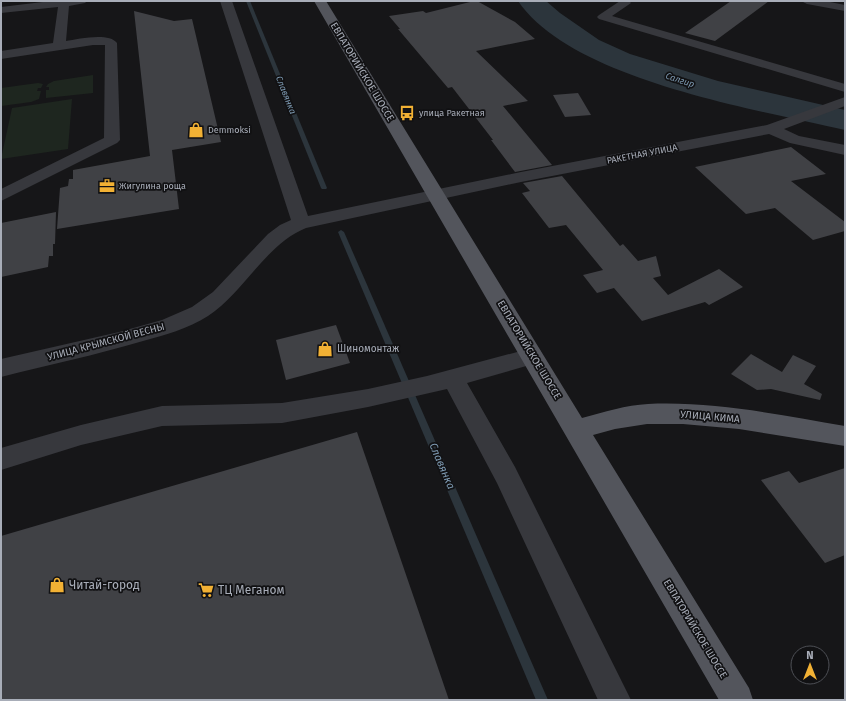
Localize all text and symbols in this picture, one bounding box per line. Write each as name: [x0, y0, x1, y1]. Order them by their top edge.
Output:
street label: ЕВПАТОРИЙСКОЕ ШОССЕ: [328, 20, 397, 124]
water label: Салгир: [664, 71, 696, 89]
water label: Славянка: [274, 75, 298, 115]
bus stop icon: улица Ракетная: [398, 104, 416, 122]
place label: улица Ракетная: [419, 108, 485, 118]
shop icon: Demmoksi: [187, 121, 205, 139]
place label: Demmoksi: [208, 125, 251, 135]
street label: РАКЕТНАЯ УЛИЦА: [606, 142, 679, 166]
office icon: Жигулина роща: [98, 177, 116, 195]
place label: Жигулина роща: [119, 181, 186, 191]
street label: ЕВПАТОРИЙСКОЕ ШОССЕ: [495, 298, 564, 402]
street label: УЛИЦА КРЫМСКОЙ ВЕСНЫ: [46, 320, 166, 363]
shop icon: Шиномонтаж: [316, 340, 334, 358]
place label: Шиномонтаж: [337, 343, 399, 355]
street label: УЛИЦА КИМА: [680, 408, 741, 426]
water label: Славянка: [426, 441, 458, 491]
shop icon: Читай-город: [48, 576, 66, 594]
street label: ЕВПАТОРИЙСКОЕ ШОССЕ: [661, 577, 730, 681]
place label: Читай-город: [69, 578, 140, 592]
supermarket icon: ТЦ Меганом: [197, 581, 215, 599]
place label: ТЦ Меганом: [218, 583, 285, 597]
north arrow: [790, 645, 830, 685]
text: N: [806, 649, 814, 662]

